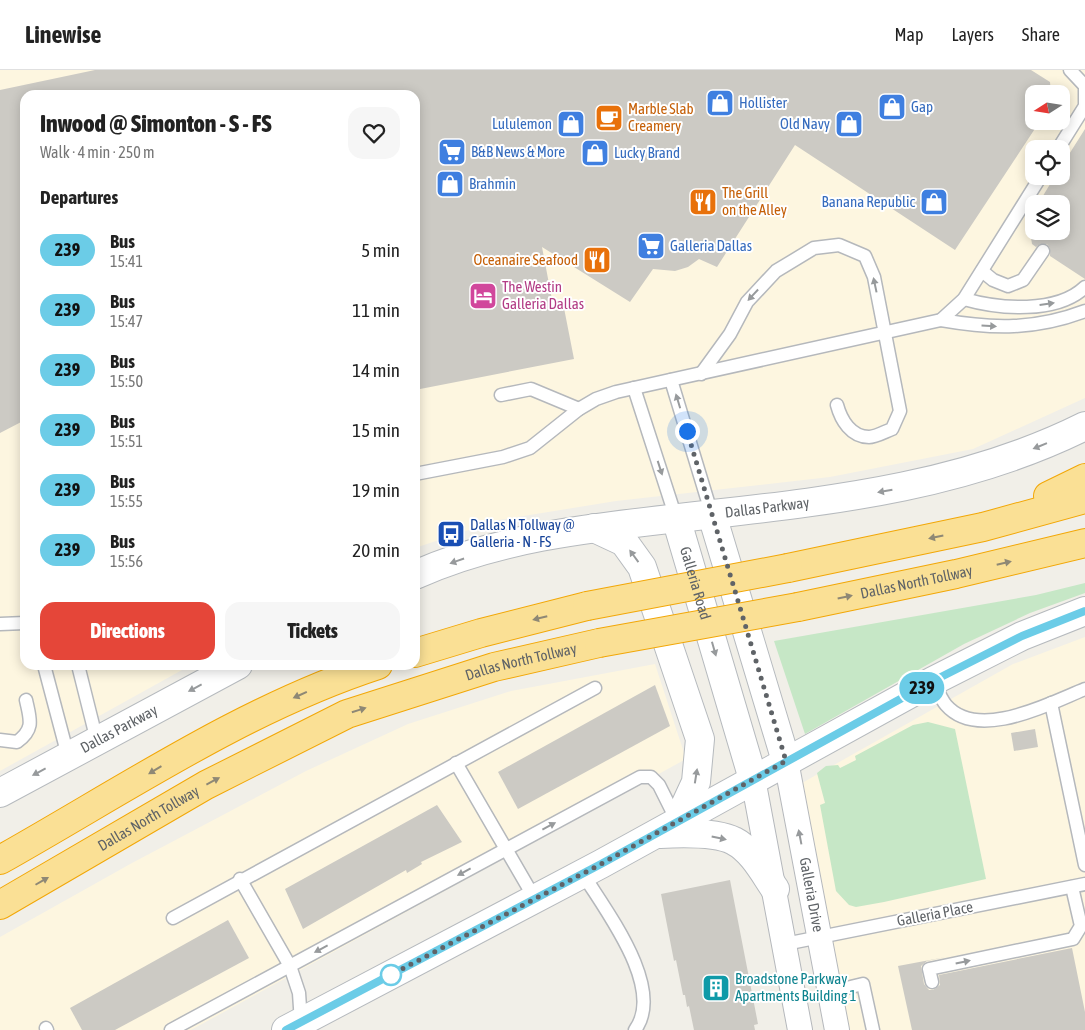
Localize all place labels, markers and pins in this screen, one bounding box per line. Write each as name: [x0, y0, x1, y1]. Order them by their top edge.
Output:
shop icon: Hollister: [705, 88, 735, 118]
shop icon: Gap: [877, 92, 907, 122]
place label: Hollister: [739, 94, 787, 111]
place label: Gap: [911, 98, 933, 115]
place label: Marble Slab Creamery: [628, 100, 694, 134]
cafe icon: Marble Slab Creamery: [594, 103, 624, 133]
shop icon: Lululemon: [556, 109, 586, 139]
shop icon: Old Navy: [834, 109, 864, 139]
place label: Lululemon: [492, 115, 552, 132]
place label: Old Navy: [780, 115, 830, 132]
supermarket icon: B&B News & More: [437, 137, 467, 167]
shop icon: Lucky Brand: [580, 138, 610, 168]
place label: B&B News & More: [471, 143, 565, 160]
place label: Lucky Brand: [614, 144, 680, 161]
shop icon: Brahmin: [435, 169, 465, 199]
place label: Brahmin: [469, 175, 516, 192]
place label: The Grill on the Alley: [722, 184, 787, 218]
restaurant icon: The Grill on the Alley: [688, 187, 718, 217]
shop icon: Banana Republic: [919, 187, 949, 217]
place label: Banana Republic: [822, 193, 915, 210]
supermarket icon: Galleria Dallas: [636, 231, 666, 261]
place label: Galleria Dallas: [670, 237, 752, 254]
restaurant icon: Oceanaire Seafood: [582, 245, 612, 275]
place label: Oceanaire Seafood: [473, 251, 578, 268]
place label: The Westin Galleria Dallas: [502, 278, 584, 312]
hotel icon: The Westin Galleria Dallas: [468, 281, 498, 311]
place label: Dallas N Tollway @ Galleria - N - FS: [470, 516, 575, 550]
bus stop icon: Dallas N Tollway @ Galleria - N - FS: [436, 519, 466, 549]
unlabelled marker: [380, 964, 402, 986]
place label: Broadstone Parkway Apartments Building 1: [735, 970, 857, 1004]
building icon: Broadstone Parkway Apartments Building 1: [701, 973, 731, 1003]

